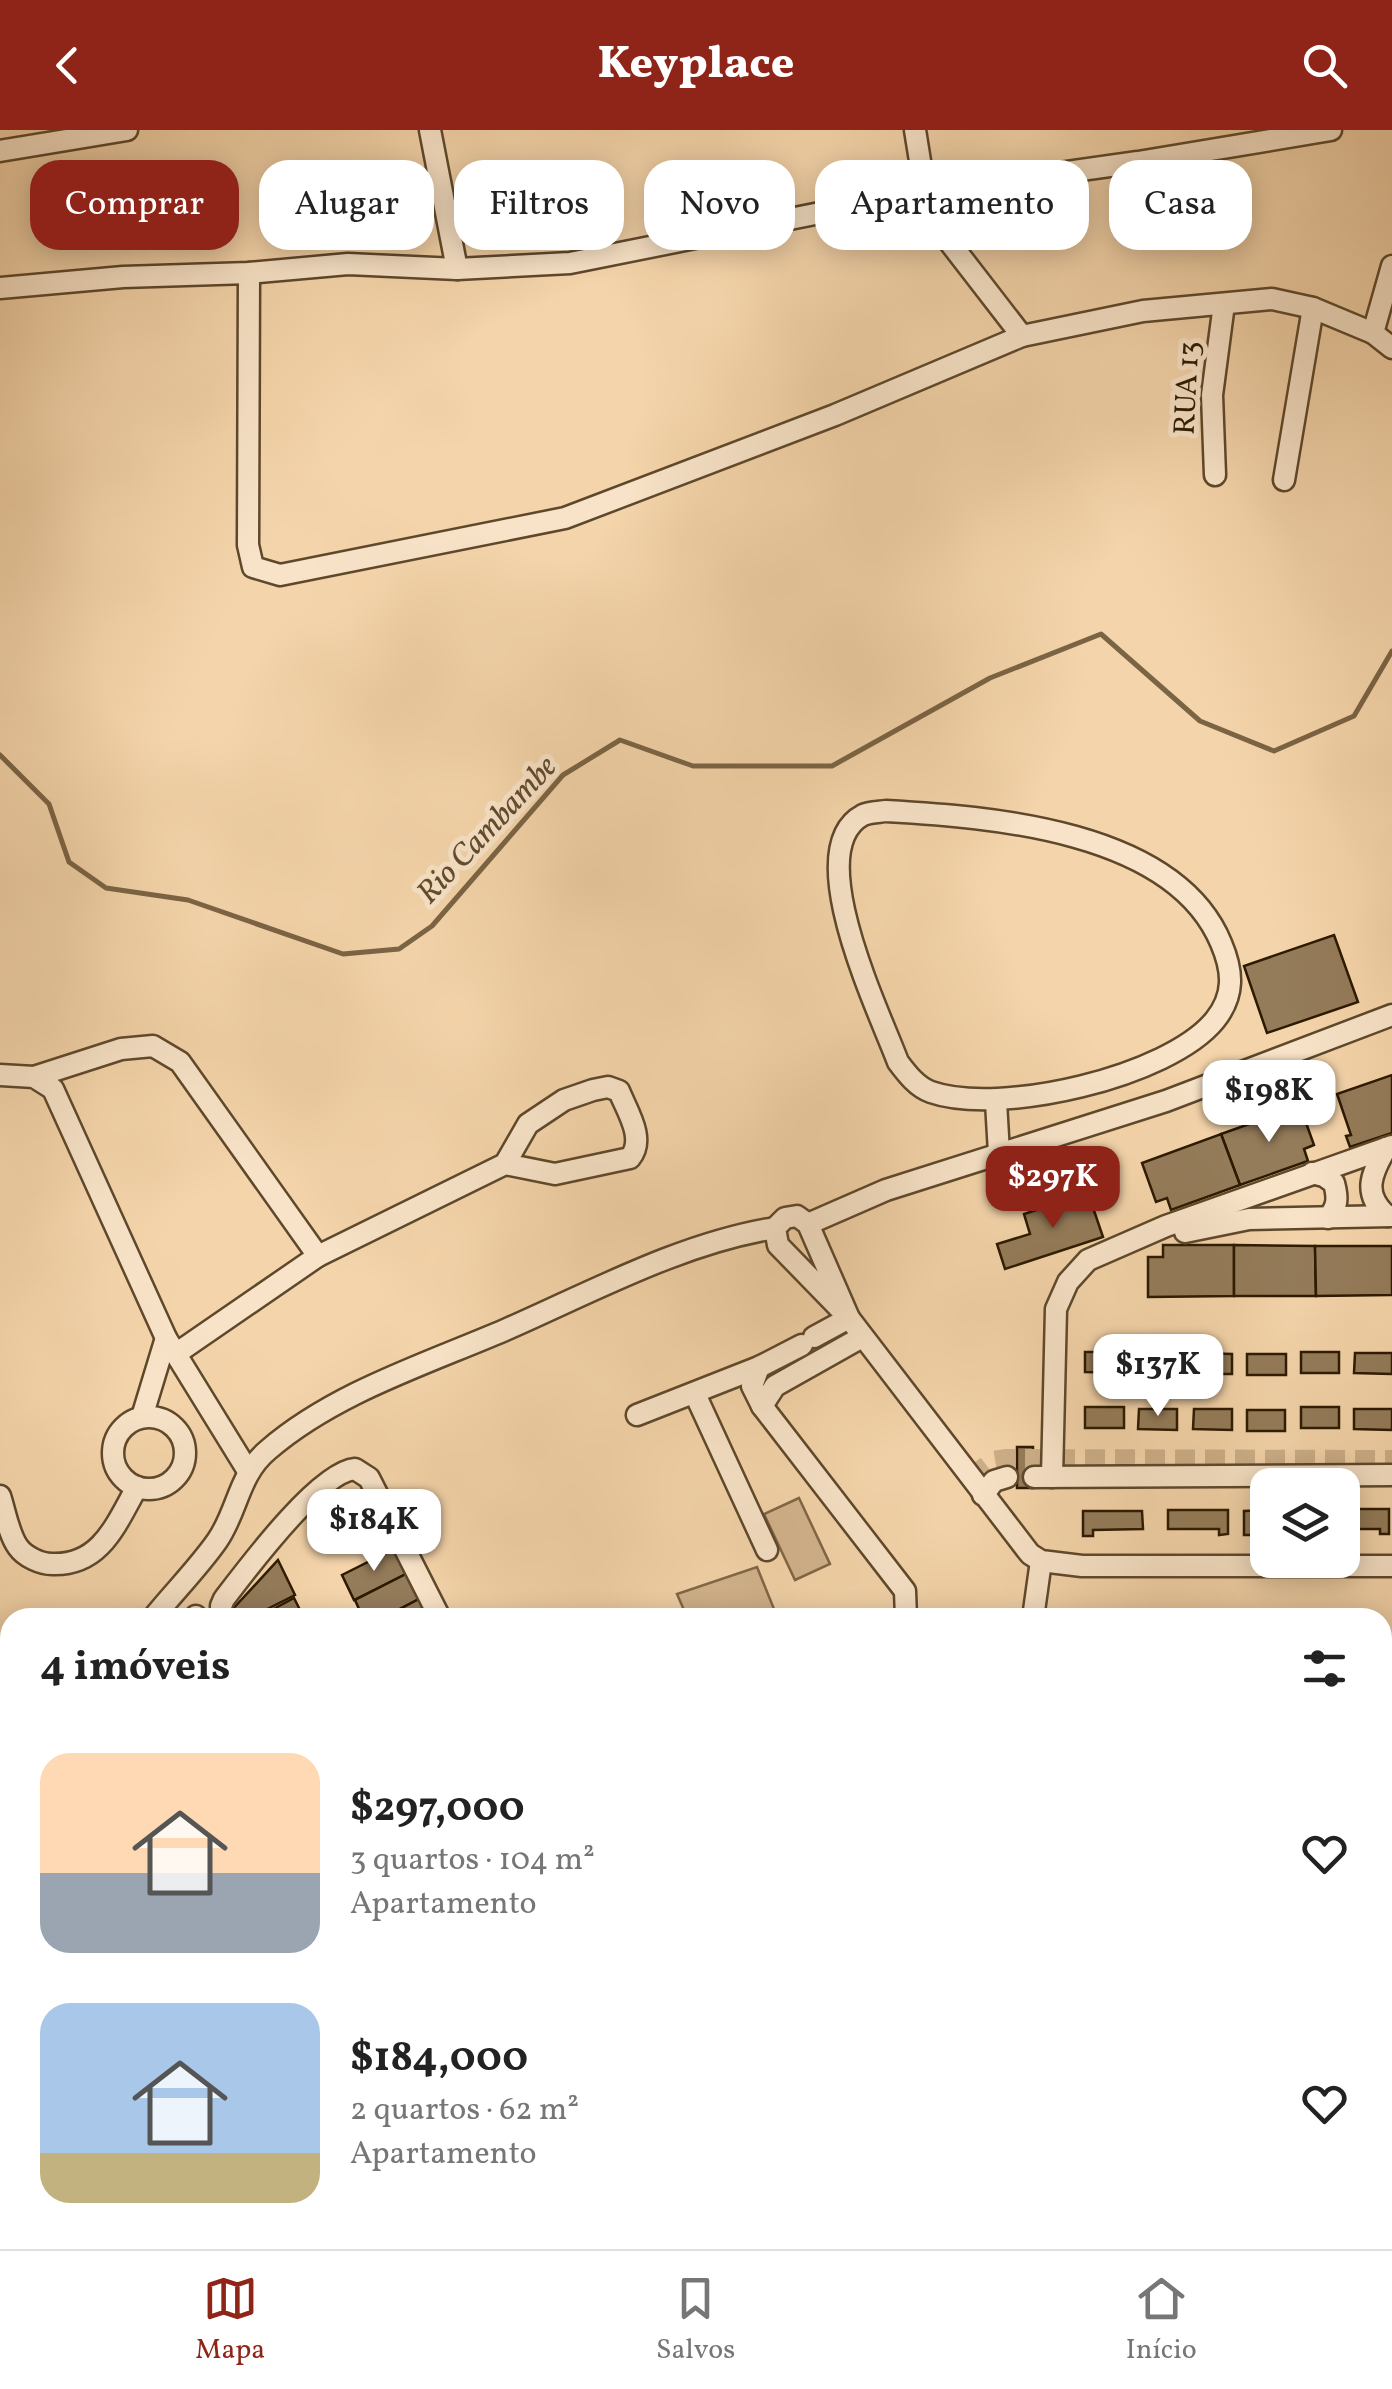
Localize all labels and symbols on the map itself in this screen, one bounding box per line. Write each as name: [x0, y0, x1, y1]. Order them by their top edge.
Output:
street label: RUA 13: [1165, 340, 1211, 436]
water label: Rio Cambambe: [408, 747, 568, 915]
pin: $198K: [1199, 1060, 1339, 1145]
pin: $297K: [983, 1146, 1123, 1231]
pin: $137K: [1088, 1334, 1228, 1419]
pin: $184K: [304, 1489, 444, 1574]

